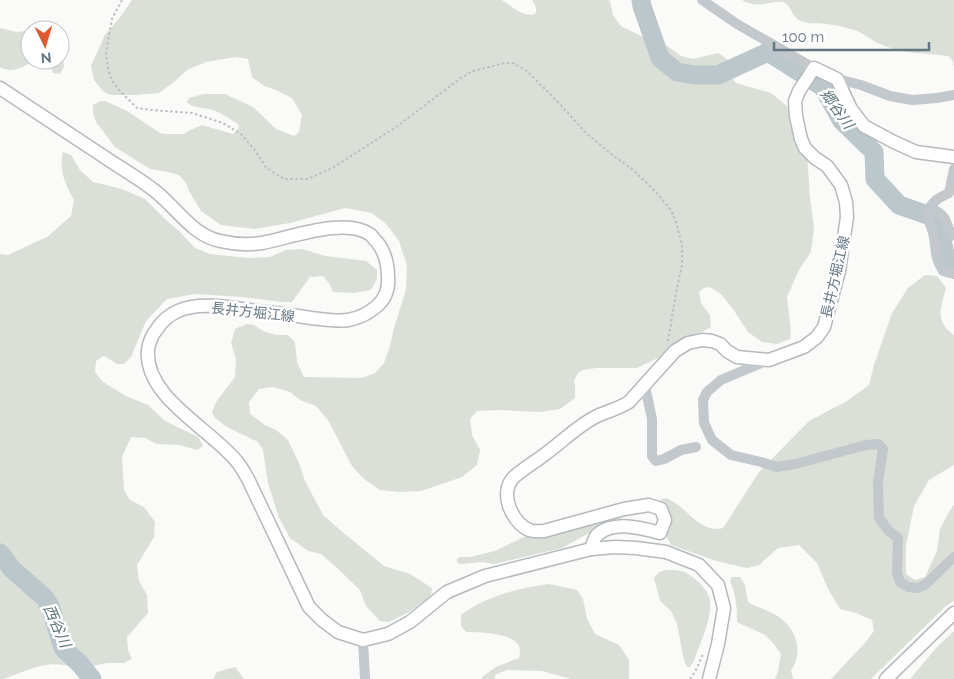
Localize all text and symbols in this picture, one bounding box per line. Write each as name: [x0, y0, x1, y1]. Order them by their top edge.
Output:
north arrow: [20, 20, 70, 70]
scale bar: [774, 20, 929, 52]
text: 100 m: [782, 28, 824, 46]
text: N: [40, 50, 52, 66]
water label: 郷谷川: [816, 86, 859, 134]
street label: 長井方堀江線: [818, 234, 852, 320]
street label: 長井方堀江線: [210, 300, 296, 324]
water label: 西谷川: [40, 602, 75, 652]

